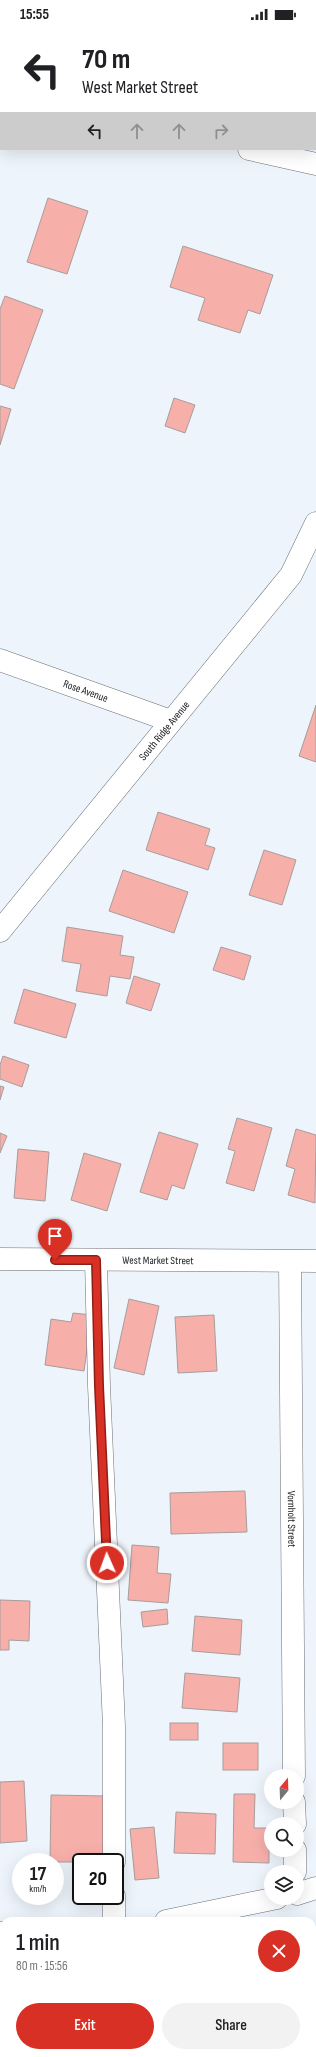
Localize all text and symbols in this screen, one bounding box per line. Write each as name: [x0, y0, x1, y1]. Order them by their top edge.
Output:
text: 15:55: [20, 5, 49, 24]
text: 70 m: [82, 43, 130, 76]
icon: left: [16, 44, 68, 96]
text: West Market Street: [82, 77, 198, 98]
icon: left: [84, 120, 106, 142]
icon: ahead: [126, 120, 148, 142]
icon: ahead: [168, 120, 190, 142]
icon: right: [210, 120, 232, 142]
street label: Rose Avenue: [62, 677, 110, 705]
street label: South Ridge Avenue: [136, 698, 192, 763]
pin: [38, 1219, 72, 1260]
icon: arrive: [44, 1225, 66, 1247]
street label: West Market Street: [122, 1253, 194, 1267]
street label: Vornholt Street: [285, 1491, 299, 1548]
position arrow: [86, 1542, 128, 1584]
north arrow: [264, 1769, 304, 1809]
map controls: [264, 1769, 304, 1905]
button: search: [264, 1817, 304, 1857]
speed limit sign: 20: [72, 1853, 124, 1905]
text: 17: [30, 1862, 46, 1886]
button: layers: [264, 1865, 304, 1905]
text: km/h: [29, 1883, 47, 1895]
text: 1 min: [16, 1928, 60, 1957]
button: close: [258, 1930, 300, 1972]
text: 80 m · 15:56: [16, 1958, 68, 1974]
button: Exit: [16, 2003, 154, 2049]
button: Share: [162, 2003, 300, 2049]

